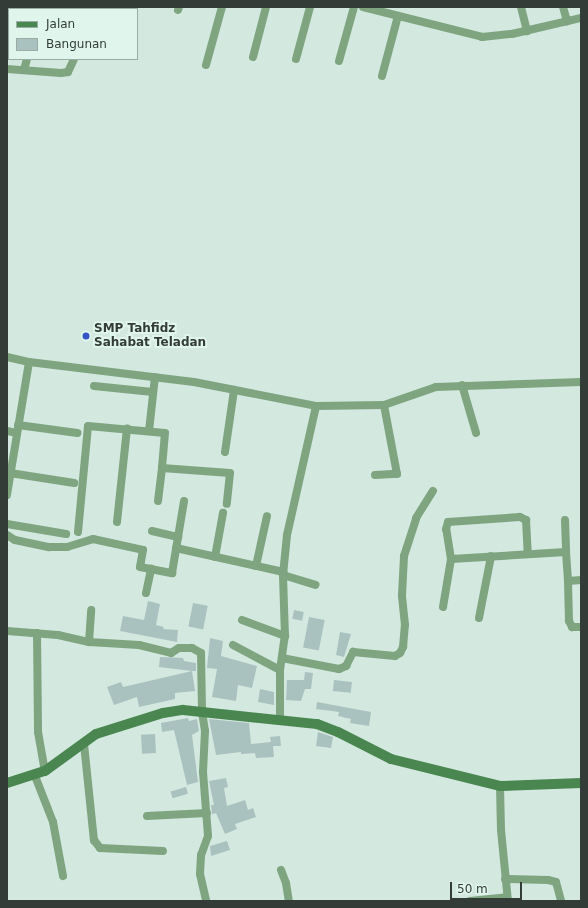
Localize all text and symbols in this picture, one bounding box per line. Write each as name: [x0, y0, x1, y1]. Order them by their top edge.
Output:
legend: [8, 8, 138, 60]
text: Jalan: [46, 17, 75, 31]
text: Bangunan: [46, 37, 107, 51]
place label: SMP Tahfidz Sahabat Teladan: [94, 322, 206, 350]
marker: SMP Tahfidz Sahabat Teladan: [81, 331, 91, 341]
scale bar: [452, 874, 524, 900]
text: 50 m: [457, 882, 488, 896]

